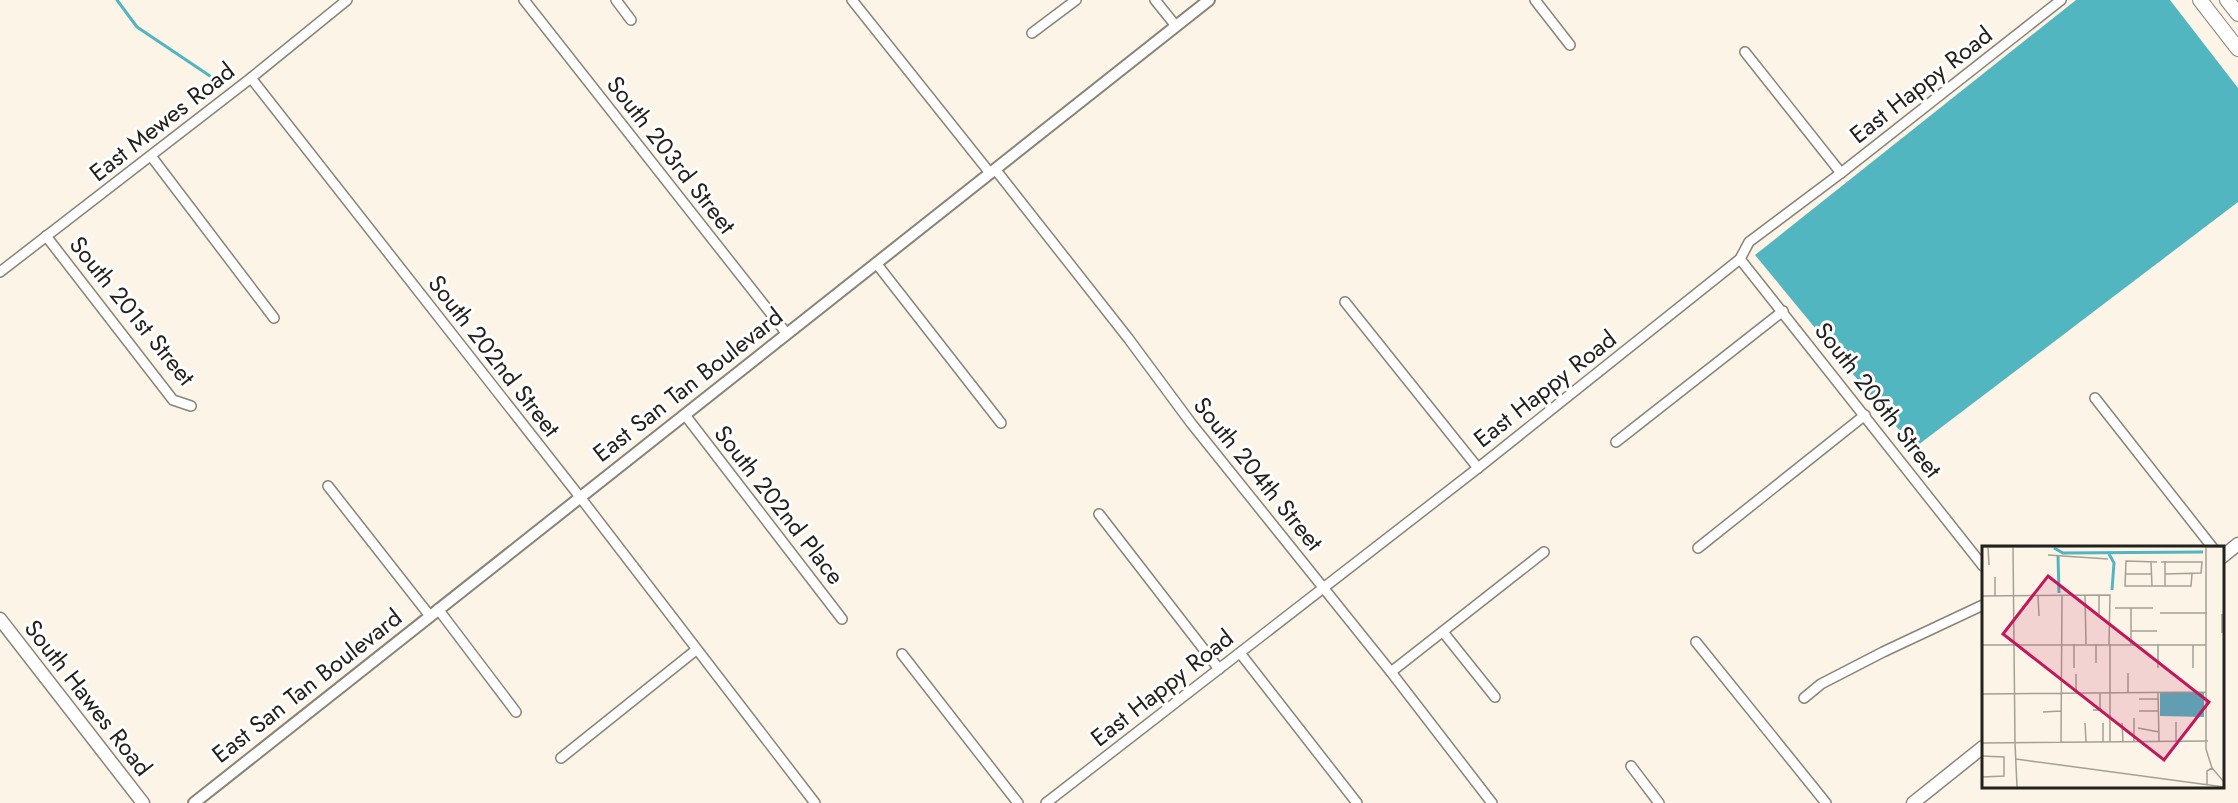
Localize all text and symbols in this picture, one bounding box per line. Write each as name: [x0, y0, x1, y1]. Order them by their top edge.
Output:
street label: East Happy Road: [1842, 18, 1999, 152]
street label: East Mewes Road: [82, 54, 242, 190]
street label: South 203rd Street: [599, 68, 744, 241]
street label: South 201st Street: [61, 228, 204, 393]
street label: South 202nd Street: [420, 267, 569, 444]
street label: East San Tan Boulevard: [585, 299, 790, 470]
street label: South 206th Street: [1806, 314, 1951, 485]
street label: East Happy Road: [1466, 322, 1623, 456]
street label: South 204th Street: [1185, 389, 1332, 558]
street label: South 202nd Place: [706, 418, 853, 592]
inset map: [1982, 546, 2223, 788]
street label: East San Tan Boulevard: [204, 600, 409, 771]
street label: South Hawes Road: [16, 612, 161, 783]
street label: East Happy Road: [1083, 621, 1240, 755]

